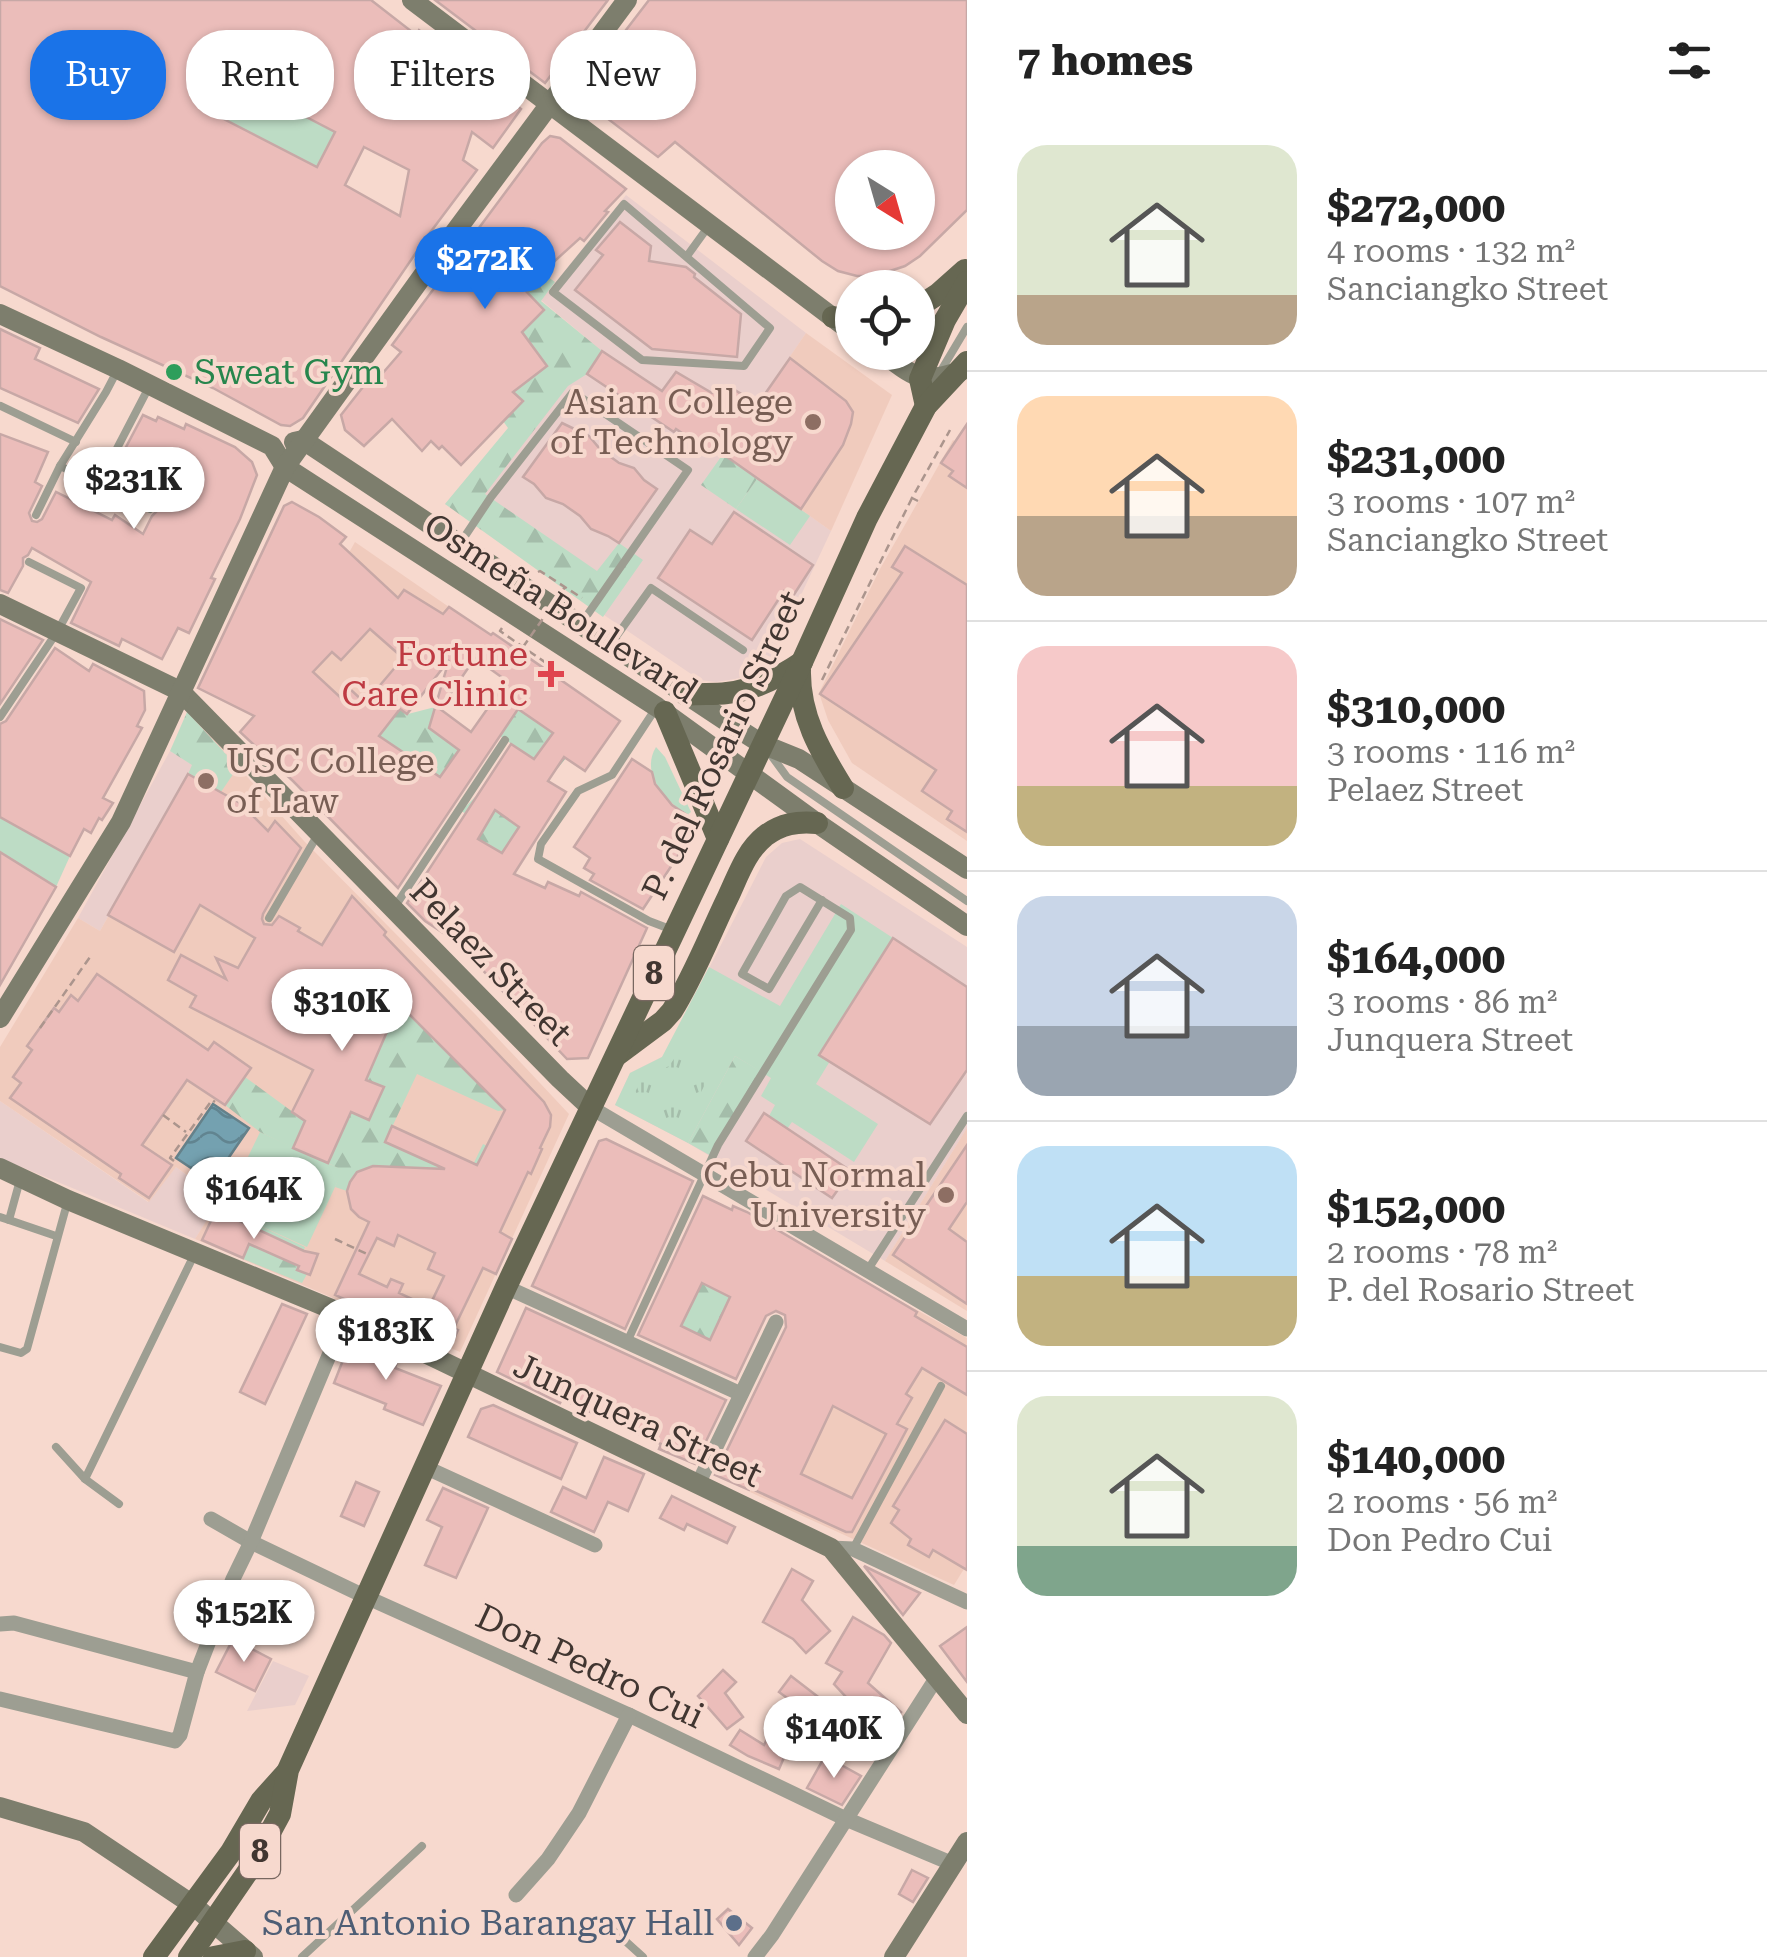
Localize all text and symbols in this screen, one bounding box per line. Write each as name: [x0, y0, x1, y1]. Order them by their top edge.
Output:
chip: Buy: [30, 30, 166, 120]
chip: Rent: [186, 30, 334, 120]
chip: Filters: [354, 30, 530, 120]
chip: New: [550, 30, 696, 120]
icon: filters: [1662, 33, 1717, 88]
text: 7 homes: [1017, 36, 1193, 85]
north arrow: [835, 150, 935, 250]
map controls: [835, 150, 935, 370]
text: $272,000: [1327, 183, 1505, 232]
icon: home: [1097, 185, 1217, 305]
pin: $272K: [415, 227, 555, 312]
text: 4 rooms · 132 m²: [1327, 232, 1575, 270]
text: $272K: [437, 240, 533, 278]
button: locate: [835, 270, 935, 370]
text: Sanciangko Street: [1327, 270, 1608, 308]
place label: Sweat Gym: [194, 352, 384, 393]
marker: Sweat Gym: [163, 361, 185, 383]
place label: Asian College of Technology: [550, 382, 793, 463]
marker: Asian College of Technology: [802, 411, 824, 433]
text: $231,000: [1327, 434, 1505, 483]
icon: home: [1097, 436, 1217, 556]
pin: $231K: [64, 447, 204, 532]
text: $231K: [86, 460, 182, 498]
text: 3 rooms · 107 m²: [1327, 483, 1575, 521]
street label: Osmeña Boulevard: [416, 505, 705, 712]
text: Sanciangko Street: [1327, 521, 1608, 559]
street label: P. del Rosario Street: [634, 584, 813, 906]
place label: Fortune Care Clinic: [341, 634, 528, 715]
marker: Fortune Care Clinic: [538, 661, 564, 687]
text: $310,000: [1327, 684, 1505, 733]
icon: home: [1097, 686, 1217, 806]
text: 3 rooms · 116 m²: [1327, 733, 1575, 771]
place label: USC College of Law: [226, 741, 435, 822]
marker: USC College of Law: [195, 770, 217, 792]
text: Pelaez Street: [1327, 771, 1523, 809]
street label: Pelaez Street: [401, 871, 580, 1054]
text: $164,000: [1327, 934, 1505, 983]
icon: home: [1097, 936, 1217, 1056]
road number: 8: [634, 946, 674, 1000]
pin: $310K: [272, 969, 412, 1054]
text: $310K: [294, 982, 390, 1020]
text: 3 rooms · 86 m²: [1327, 983, 1557, 1021]
text: Junquera Street: [1327, 1021, 1573, 1059]
place label: Cebu Normal University: [703, 1155, 926, 1236]
pin: $164K: [184, 1157, 324, 1242]
text: $164K: [206, 1170, 302, 1208]
marker: Cebu Normal University: [935, 1184, 957, 1206]
text: $152,000: [1327, 1184, 1505, 1233]
icon: home: [1097, 1186, 1217, 1306]
text: 2 rooms · 78 m²: [1327, 1233, 1557, 1271]
text: P. del Rosario Street: [1327, 1271, 1634, 1309]
pin: $183K: [316, 1298, 456, 1383]
text: $183K: [338, 1311, 434, 1349]
street label: Junquera Street: [507, 1345, 768, 1496]
text: $140,000: [1327, 1434, 1505, 1483]
icon: home: [1097, 1436, 1217, 1556]
text: 2 rooms · 56 m²: [1327, 1483, 1557, 1521]
text: Don Pedro Cui: [1327, 1521, 1552, 1559]
pin: $152K: [174, 1580, 314, 1665]
text: $152K: [196, 1593, 292, 1631]
street label: Don Pedro Cui: [469, 1596, 710, 1737]
pin: $140K: [764, 1696, 904, 1781]
text: $140K: [786, 1709, 882, 1747]
road number: 8: [240, 1824, 280, 1878]
place label: San Antonio Barangay Hall: [262, 1903, 714, 1944]
marker: San Antonio Barangay Hall: [723, 1912, 745, 1934]

